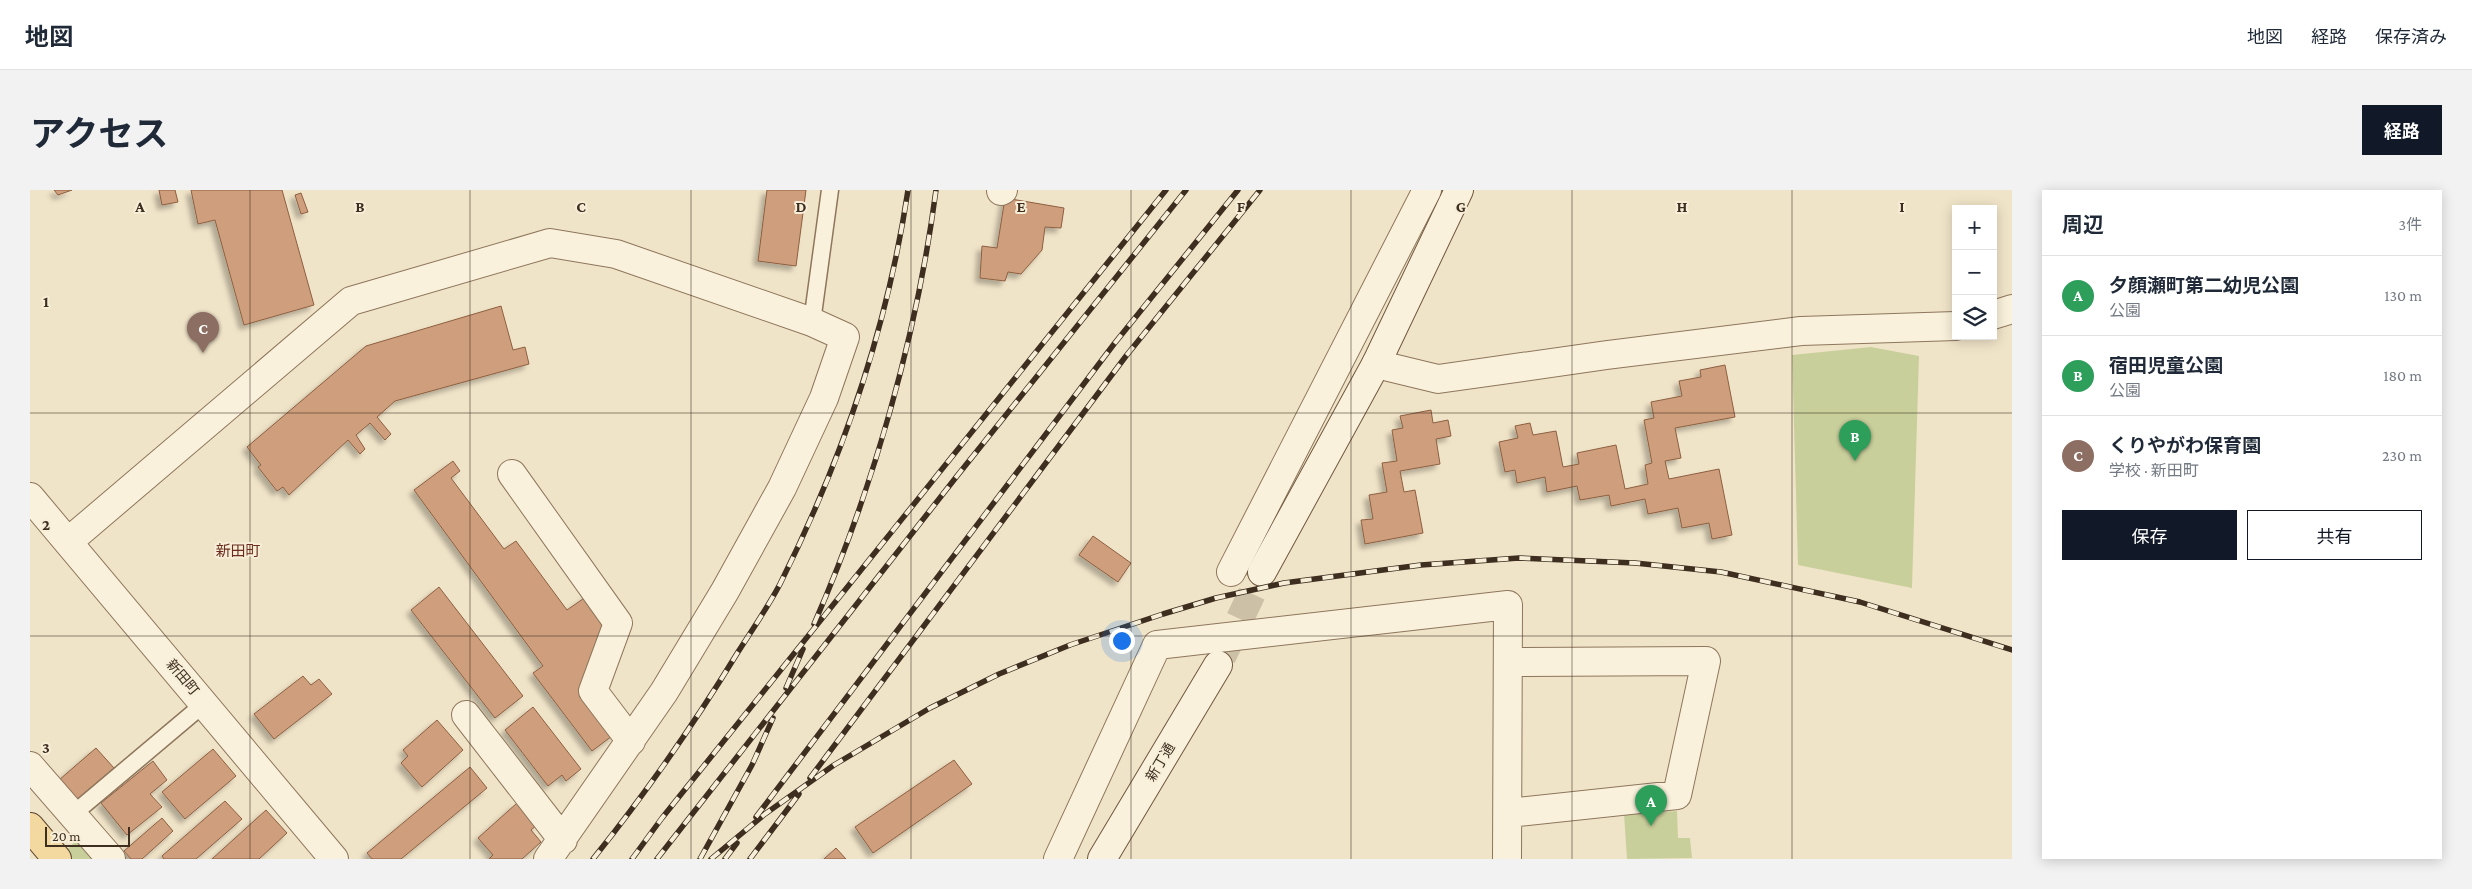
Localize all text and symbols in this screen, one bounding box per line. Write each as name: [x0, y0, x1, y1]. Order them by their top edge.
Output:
text: 地図: [25, 23, 73, 50]
text: 地図: [2247, 27, 2283, 47]
text: 経路: [2311, 27, 2347, 47]
text: 保存済み: [2375, 27, 2447, 47]
button: 経路: [2362, 105, 2442, 155]
text: アクセス: [30, 115, 168, 154]
text: A: [134, 198, 145, 215]
text: B: [355, 198, 365, 215]
text: C: [576, 198, 586, 215]
text: D: [795, 198, 807, 215]
text: E: [1016, 198, 1026, 215]
text: F: [1237, 198, 1246, 215]
text: G: [1456, 198, 1466, 215]
text: H: [1677, 198, 1688, 215]
text: I: [1899, 198, 1905, 215]
map controls: [1952, 205, 1997, 340]
button: +: [1952, 205, 1997, 250]
text: 周辺: [2062, 213, 2104, 237]
text: 3件: [2398, 216, 2422, 233]
button: −: [1952, 250, 1997, 295]
text: 夕顔瀬町第二幼児公園: [2109, 275, 2299, 296]
text: A: [2073, 287, 2083, 304]
text: 130 m: [2384, 287, 2422, 304]
text: 1: [43, 293, 49, 310]
button: layers: [1952, 295, 1997, 340]
text: 公園: [2109, 302, 2141, 319]
pin: C: [187, 312, 219, 353]
text: 宿田児童公園: [2109, 355, 2223, 376]
text: B: [2073, 367, 2083, 384]
text: 180 m: [2383, 367, 2422, 384]
text: 公園: [2109, 382, 2141, 399]
pin: B: [1839, 420, 1871, 461]
text: くりやがわ保育園: [2109, 435, 2261, 456]
text: C: [2073, 447, 2083, 464]
text: 230 m: [2382, 447, 2422, 464]
text: 学校 · 新田町: [2109, 462, 2199, 479]
button: 保存: [2062, 510, 2237, 560]
button: 共有: [2247, 510, 2422, 560]
text: 2: [42, 516, 50, 533]
district label: 新田町: [215, 543, 261, 559]
your location: [1109, 628, 1135, 654]
street label: 新田町: [163, 656, 203, 698]
text: 3: [42, 739, 50, 756]
street label: 新丁通: [1142, 740, 1178, 784]
pin: A: [1635, 785, 1667, 826]
scale bar: [45, 824, 130, 847]
text: 20 m: [52, 828, 80, 844]

